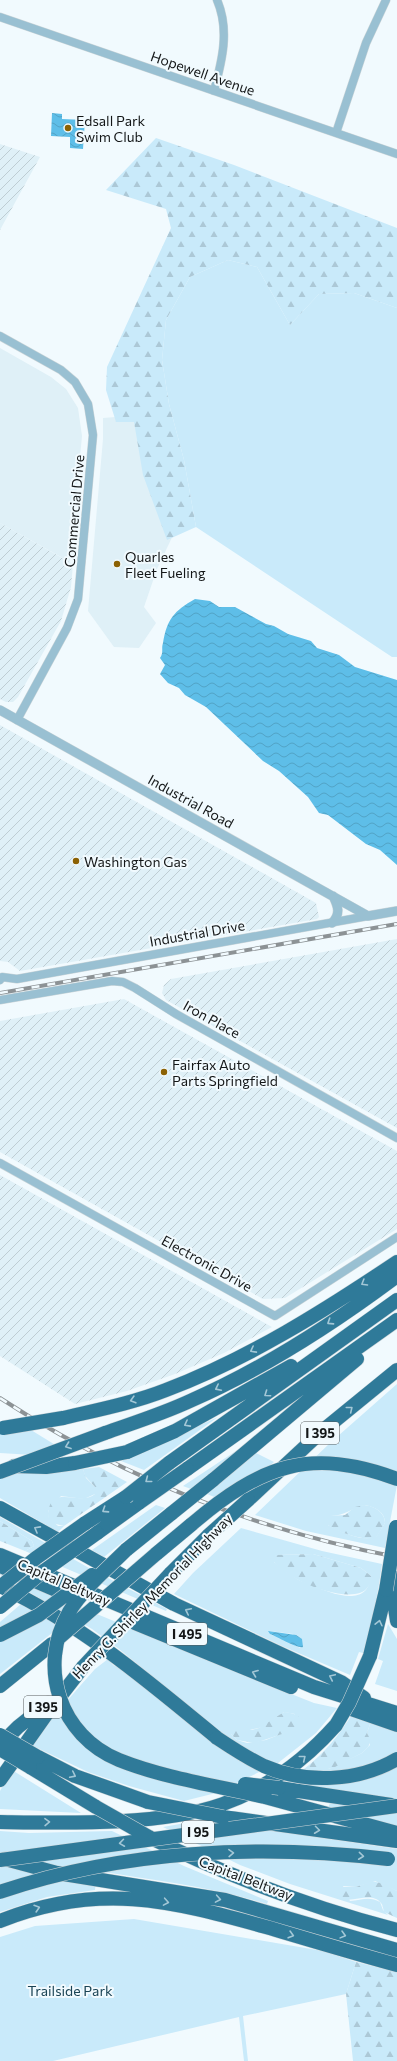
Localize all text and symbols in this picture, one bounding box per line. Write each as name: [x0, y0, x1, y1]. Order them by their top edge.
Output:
street label: Hopewell Avenue: [149, 47, 257, 99]
place label: Edsall Park Swim Club: [76, 112, 146, 145]
marker: Edsall Park Swim Club: [63, 123, 73, 133]
street label: Commercial Drive: [61, 454, 87, 568]
place label: Quarles Fleet Fueling: [125, 548, 206, 581]
marker: Quarles Fleet Fueling: [112, 559, 122, 569]
street label: Industrial Road: [145, 770, 237, 832]
place label: Washington Gas: [84, 853, 187, 870]
marker: Washington Gas: [71, 856, 81, 866]
street label: Industrial Drive: [148, 916, 246, 950]
street label: Iron Place: [181, 996, 243, 1042]
place label: Fairfax Auto Parts Springfield: [172, 1056, 278, 1089]
marker: Fairfax Auto Parts Springfield: [159, 1067, 169, 1077]
street label: Electronic Drive: [159, 1231, 255, 1295]
one-way arrow: [361, 1279, 368, 1286]
one-way arrow: [327, 1317, 334, 1325]
one-way arrow: [250, 1345, 257, 1352]
one-way arrow: [215, 1383, 222, 1390]
one-way arrow: [264, 1389, 271, 1396]
one-way arrow: [130, 1396, 137, 1404]
one-way arrow: [345, 1406, 353, 1413]
one-way arrow: [184, 1419, 192, 1427]
road number: I 395: [301, 1422, 339, 1444]
one-way arrow: [65, 1442, 72, 1450]
one-way arrow: [145, 1475, 152, 1482]
one-way arrow: [102, 1505, 109, 1513]
street label: Henry G. Shirley Memorial Highway: [68, 1510, 236, 1682]
one-way arrow: [34, 1526, 41, 1533]
street label: Capital Beltway: [15, 1555, 113, 1609]
one-way arrow: [185, 1608, 193, 1616]
one-way arrow: [375, 1620, 383, 1626]
road number: I 495: [167, 1623, 207, 1645]
one-way arrow: [252, 1670, 259, 1678]
one-way arrow: [328, 1674, 336, 1682]
road number: I 395: [24, 1696, 62, 1718]
one-way arrow: [298, 1756, 306, 1763]
one-way arrow: [68, 1770, 76, 1778]
one-way arrow: [44, 1818, 50, 1826]
road number: I 95: [182, 1821, 214, 1843]
one-way arrow: [314, 1826, 320, 1835]
one-way arrow: [119, 1838, 126, 1847]
one-way arrow: [228, 1848, 234, 1857]
one-way arrow: [358, 1851, 364, 1860]
street label: Capital Beltway: [197, 1852, 295, 1904]
one-way arrow: [215, 1894, 221, 1902]
one-way arrow: [162, 1897, 169, 1906]
one-way arrow: [33, 1904, 40, 1913]
one-way arrow: [287, 1930, 294, 1939]
one-way arrow: [339, 1930, 346, 1939]
park label: Trailside Park: [27, 1982, 113, 1999]

